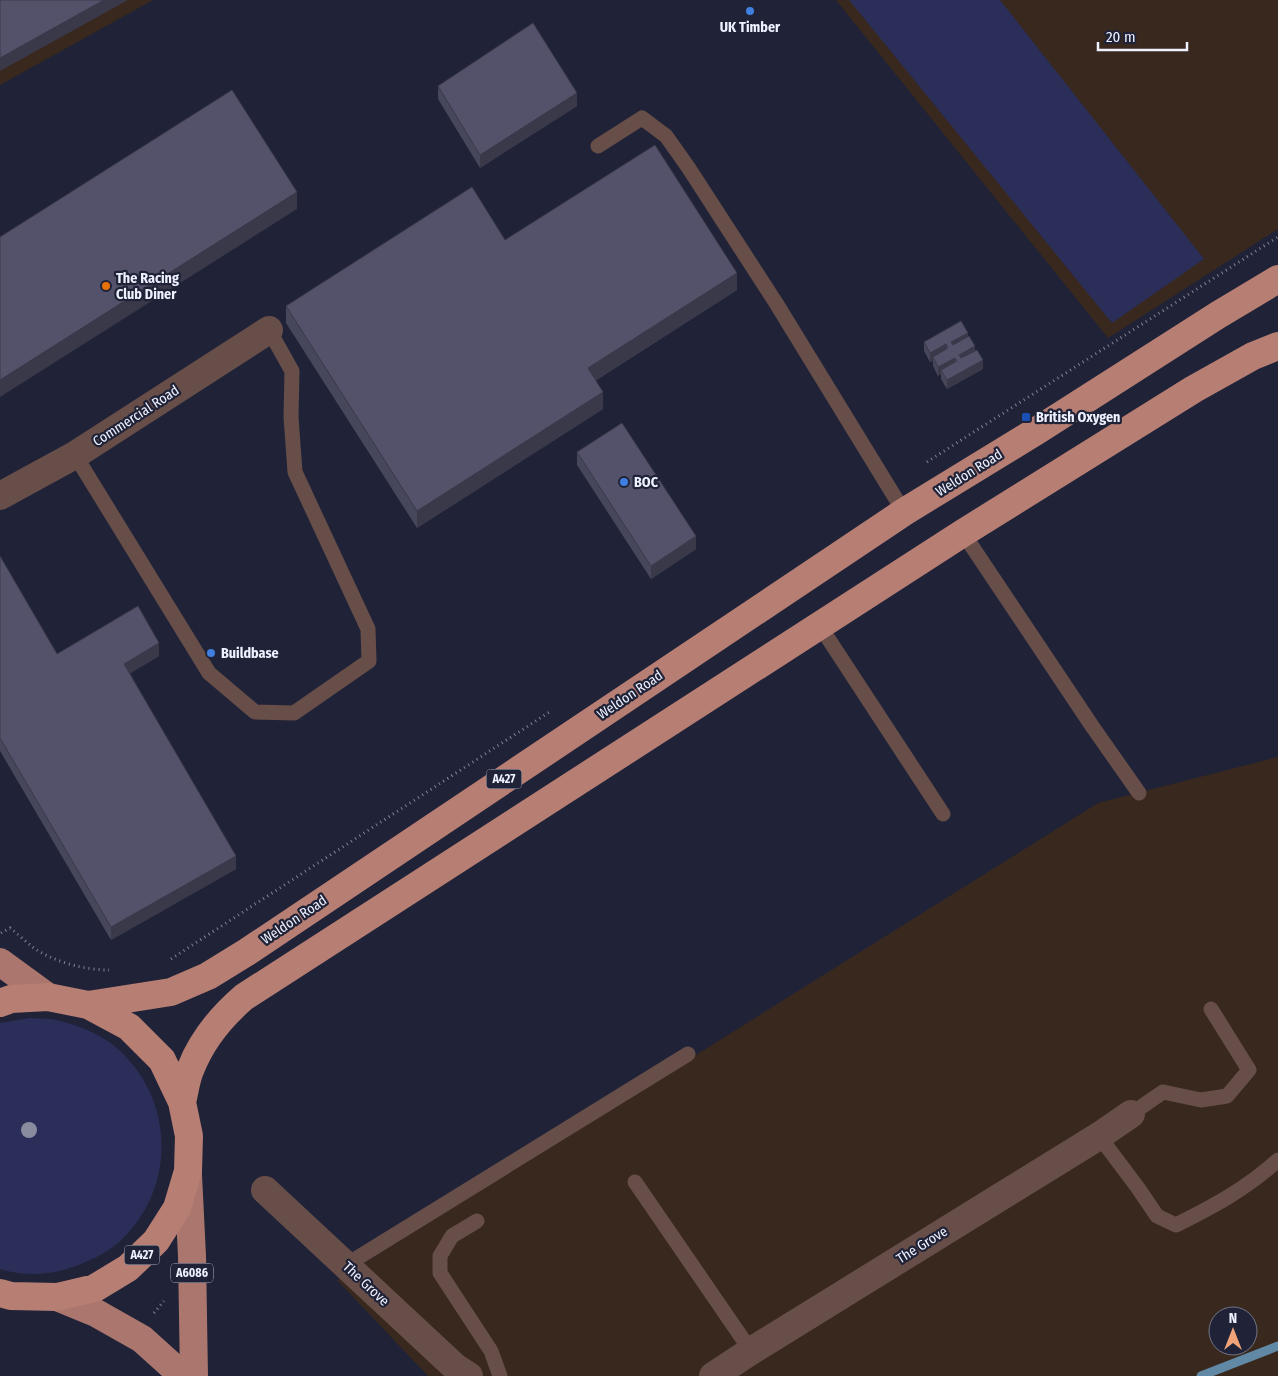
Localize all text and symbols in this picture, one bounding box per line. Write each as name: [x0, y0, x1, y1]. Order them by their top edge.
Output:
marker: UK Timber: [744, 5, 756, 17]
place label: UK Timber: [720, 19, 781, 36]
scale bar: [1098, 20, 1187, 52]
text: 20 m: [1106, 28, 1136, 46]
place label: The Racing Club Diner: [116, 270, 179, 303]
marker: The Racing Club Diner: [100, 280, 112, 292]
street label: Commercial Road: [90, 382, 182, 450]
place label: British Oxygen: [1036, 409, 1120, 426]
marker: British Oxygen: [1020, 411, 1032, 423]
street label: Weldon Road: [933, 446, 1005, 500]
place label: BOC: [634, 474, 659, 491]
marker: BOC: [618, 476, 630, 488]
place label: Buildbase: [221, 645, 279, 662]
marker: Buildbase: [205, 647, 217, 659]
street label: Weldon Road: [594, 667, 666, 723]
road number: A427: [486, 770, 522, 789]
street label: Weldon Road: [258, 892, 330, 948]
street label: The Grove: [893, 1223, 951, 1267]
road number: A427: [124, 1246, 160, 1264]
street label: The Grove: [339, 1258, 393, 1310]
road number: A6086: [171, 1264, 213, 1282]
north arrow: [1208, 1306, 1258, 1356]
text: N: [1229, 1310, 1237, 1327]

